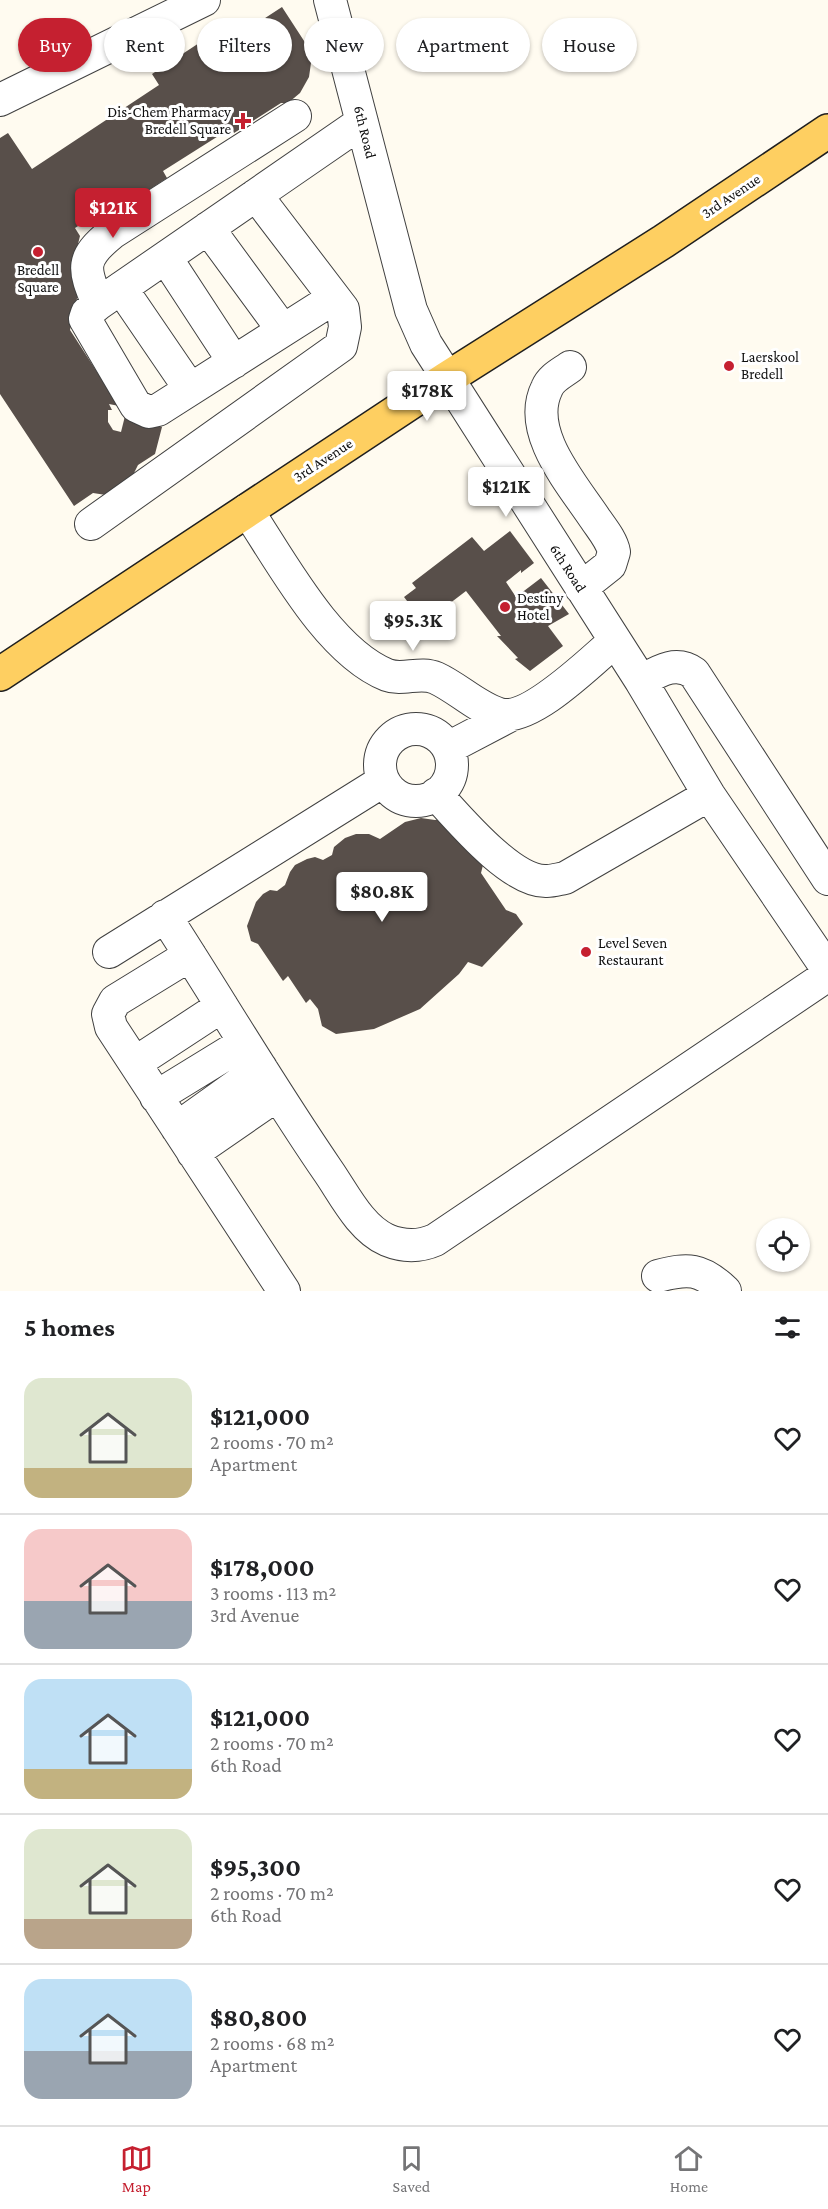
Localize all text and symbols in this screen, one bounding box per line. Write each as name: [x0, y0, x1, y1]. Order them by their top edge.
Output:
chip: Buy: [18, 18, 92, 72]
chip: Rent: [104, 18, 185, 72]
chip: Filters: [197, 18, 292, 72]
chip: New: [304, 18, 384, 72]
chip: Apartment: [396, 18, 530, 72]
chip: House: [542, 18, 637, 72]
place label: Dis-Chem Pharmacy Bredell Square: [107, 104, 231, 138]
street label: 6th Road: [351, 104, 379, 160]
marker: Dis-Chem Pharmacy Bredell Square: [236, 114, 250, 128]
street label: 3rd Avenue: [699, 170, 764, 221]
pin: $121K: [71, 188, 155, 239]
text: $121K: [89, 196, 137, 218]
marker: Bredell Square: [31, 245, 45, 259]
place label: Bredell Square: [17, 262, 59, 296]
place label: Laerskool Bredell: [741, 349, 799, 382]
marker: Laerskool Bredell: [722, 359, 736, 373]
pin: $178K: [385, 371, 469, 422]
text: $178K: [401, 379, 453, 401]
street label: 3rd Avenue: [291, 435, 356, 485]
pin: $121K: [464, 467, 548, 518]
text: $121K: [482, 475, 530, 497]
street label: 6th Road: [547, 541, 589, 595]
place label: Destiny Hotel: [517, 590, 563, 623]
marker: Destiny Hotel: [498, 600, 512, 614]
pin: $95.3K: [364, 601, 462, 652]
text: $95.3K: [384, 609, 442, 631]
pin: $80.8K: [333, 872, 431, 923]
text: $80.8K: [350, 880, 414, 902]
place label: Level Seven Restaurant: [598, 935, 667, 968]
marker: Level Seven Restaurant: [579, 945, 593, 959]
map controls: [756, 1218, 810, 1272]
button: locate: [756, 1218, 810, 1272]
icon: filters: [771, 1311, 804, 1344]
text: 5 homes: [24, 1313, 115, 1342]
icon: home: [72, 1402, 144, 1474]
text: $121,000: [210, 1402, 310, 1431]
icon: heart: [771, 1422, 804, 1455]
text: 2 rooms · 70 m²: [210, 1431, 334, 1453]
text: Apartment: [210, 1453, 297, 1475]
icon: home: [72, 1553, 144, 1625]
text: $178,000: [210, 1553, 315, 1582]
icon: heart: [771, 1573, 804, 1606]
text: 3 rooms · 113 m²: [210, 1582, 336, 1604]
text: 3rd Avenue: [210, 1604, 299, 1626]
icon: home: [72, 1703, 144, 1775]
text: $121,000: [210, 1703, 310, 1732]
icon: heart: [771, 1723, 804, 1756]
text: 2 rooms · 70 m²: [210, 1732, 334, 1754]
text: 6th Road: [210, 1754, 282, 1776]
icon: home: [72, 1853, 144, 1925]
text: $95,300: [210, 1853, 301, 1882]
icon: heart: [771, 1873, 804, 1906]
text: 2 rooms · 70 m²: [210, 1882, 334, 1904]
text: 6th Road: [210, 1904, 282, 1926]
icon: home: [72, 2003, 144, 2075]
text: $80,800: [210, 2003, 307, 2032]
icon: heart: [771, 2023, 804, 2056]
text: 2 rooms · 68 m²: [210, 2032, 335, 2054]
text: Apartment: [210, 2054, 297, 2076]
tab: Map: [120, 2142, 153, 2195]
tab: Saved: [393, 2142, 430, 2195]
tab: Home: [670, 2142, 708, 2195]

